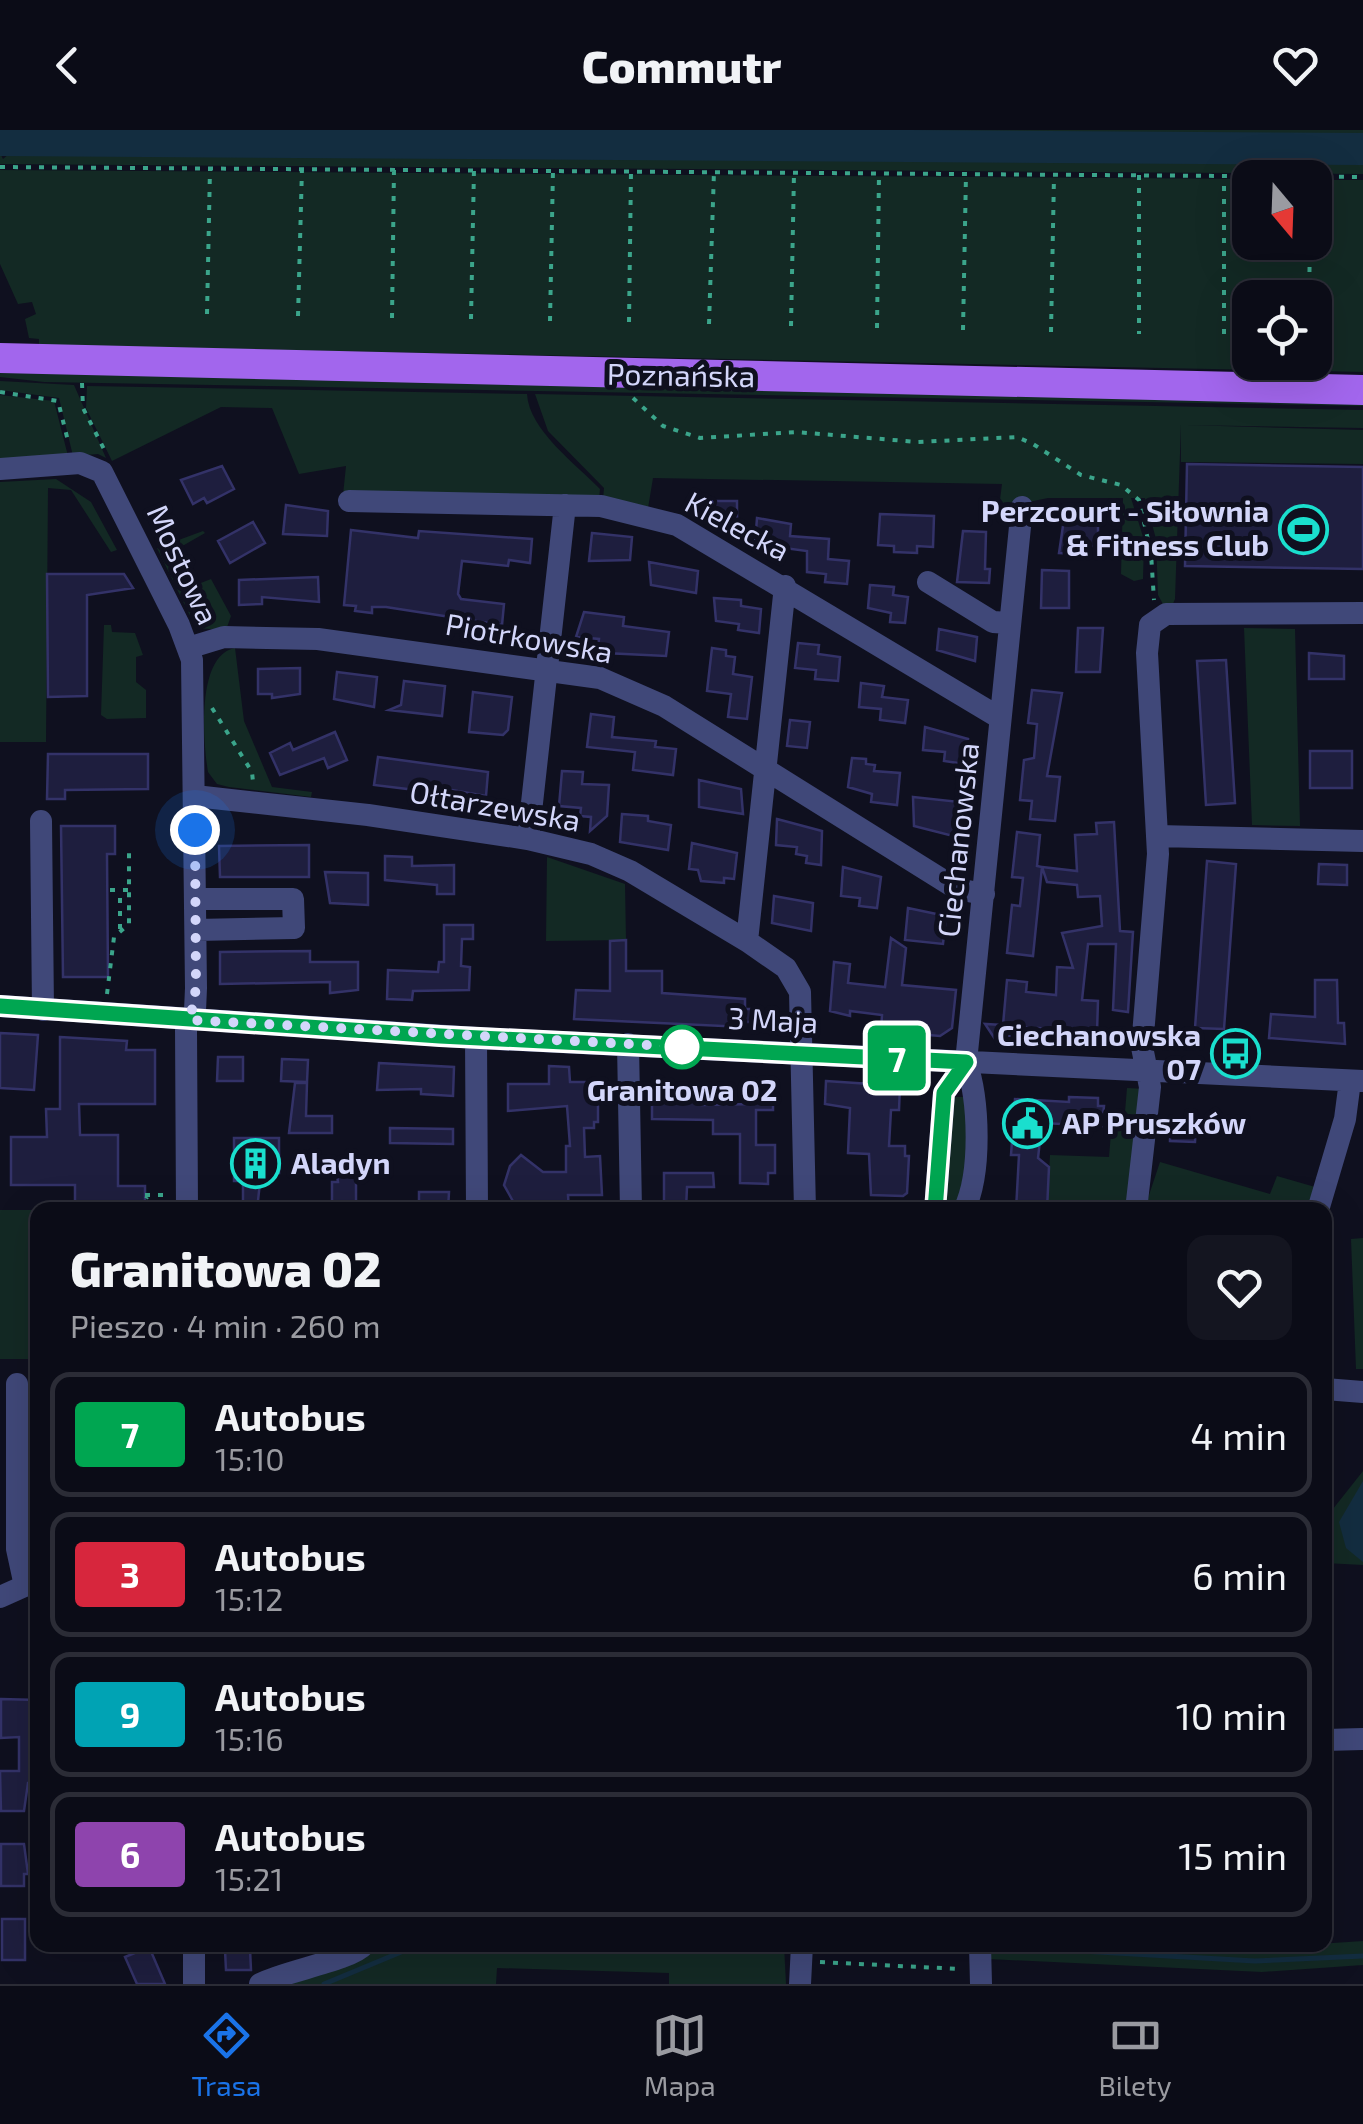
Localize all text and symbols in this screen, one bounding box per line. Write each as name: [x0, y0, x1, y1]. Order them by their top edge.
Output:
icon: back: [40, 38, 95, 93]
text: Commutr: [582, 38, 781, 92]
icon: heart: [1268, 38, 1323, 93]
north arrow: [1232, 160, 1332, 260]
map controls: [1232, 160, 1332, 380]
button: locate: [1232, 280, 1332, 380]
street label: Poznańska: [607, 355, 755, 393]
street label: Kielecka: [680, 483, 796, 568]
place label: Perzcourt - Siłownia & Fitness Club: [981, 492, 1269, 562]
street label: Mostowa: [140, 499, 227, 630]
sports icon: Perzcourt - Siłownia & Fitness Club: [1278, 503, 1330, 555]
street label: Piotrkowska: [443, 605, 616, 669]
street label: Ciechanowska: [929, 741, 985, 939]
street label: Ołtarzewska: [407, 772, 584, 838]
your location: [170, 805, 220, 855]
street label: 3 Maja: [727, 999, 819, 1039]
place label: Ciechanowska 07: [997, 1016, 1201, 1086]
marker: Granitowa 02: [661, 1026, 703, 1068]
line badge: 7: [864, 1026, 930, 1090]
bus stop icon: Ciechanowska 07: [1210, 1027, 1262, 1079]
text: 7: [888, 1037, 906, 1079]
place label: Granitowa 02: [587, 1071, 777, 1107]
public building icon: AP Pruszków: [1001, 1098, 1053, 1150]
place label: AP Pruszków: [1062, 1104, 1247, 1140]
building icon: Aladyn: [230, 1138, 282, 1190]
place label: Aladyn: [291, 1144, 390, 1181]
button: heart: [1187, 1235, 1292, 1340]
text: Granitowa 02: [70, 1239, 381, 1297]
text: Pieszo · 4 min · 260 m: [70, 1306, 381, 1344]
text: Autobus: [215, 1393, 366, 1439]
text: 4 min: [1190, 1412, 1287, 1458]
text: 7: [121, 1413, 139, 1455]
text: 15:10: [215, 1439, 284, 1477]
text: Autobus: [215, 1533, 366, 1579]
text: 6 min: [1192, 1552, 1287, 1598]
text: 3: [120, 1553, 140, 1595]
text: 15:12: [215, 1579, 283, 1617]
text: Autobus: [215, 1673, 366, 1719]
text: 10 min: [1176, 1692, 1287, 1738]
text: 9: [120, 1693, 140, 1735]
text: 15:16: [215, 1719, 283, 1757]
text: Autobus: [215, 1813, 366, 1859]
text: 15 min: [1178, 1832, 1287, 1878]
text: 6: [120, 1833, 140, 1875]
text: 15:21: [215, 1859, 283, 1897]
tab: Trasa: [191, 2008, 261, 2102]
tab: Mapa: [644, 2008, 716, 2102]
tab: Bilety: [1098, 2008, 1172, 2102]

